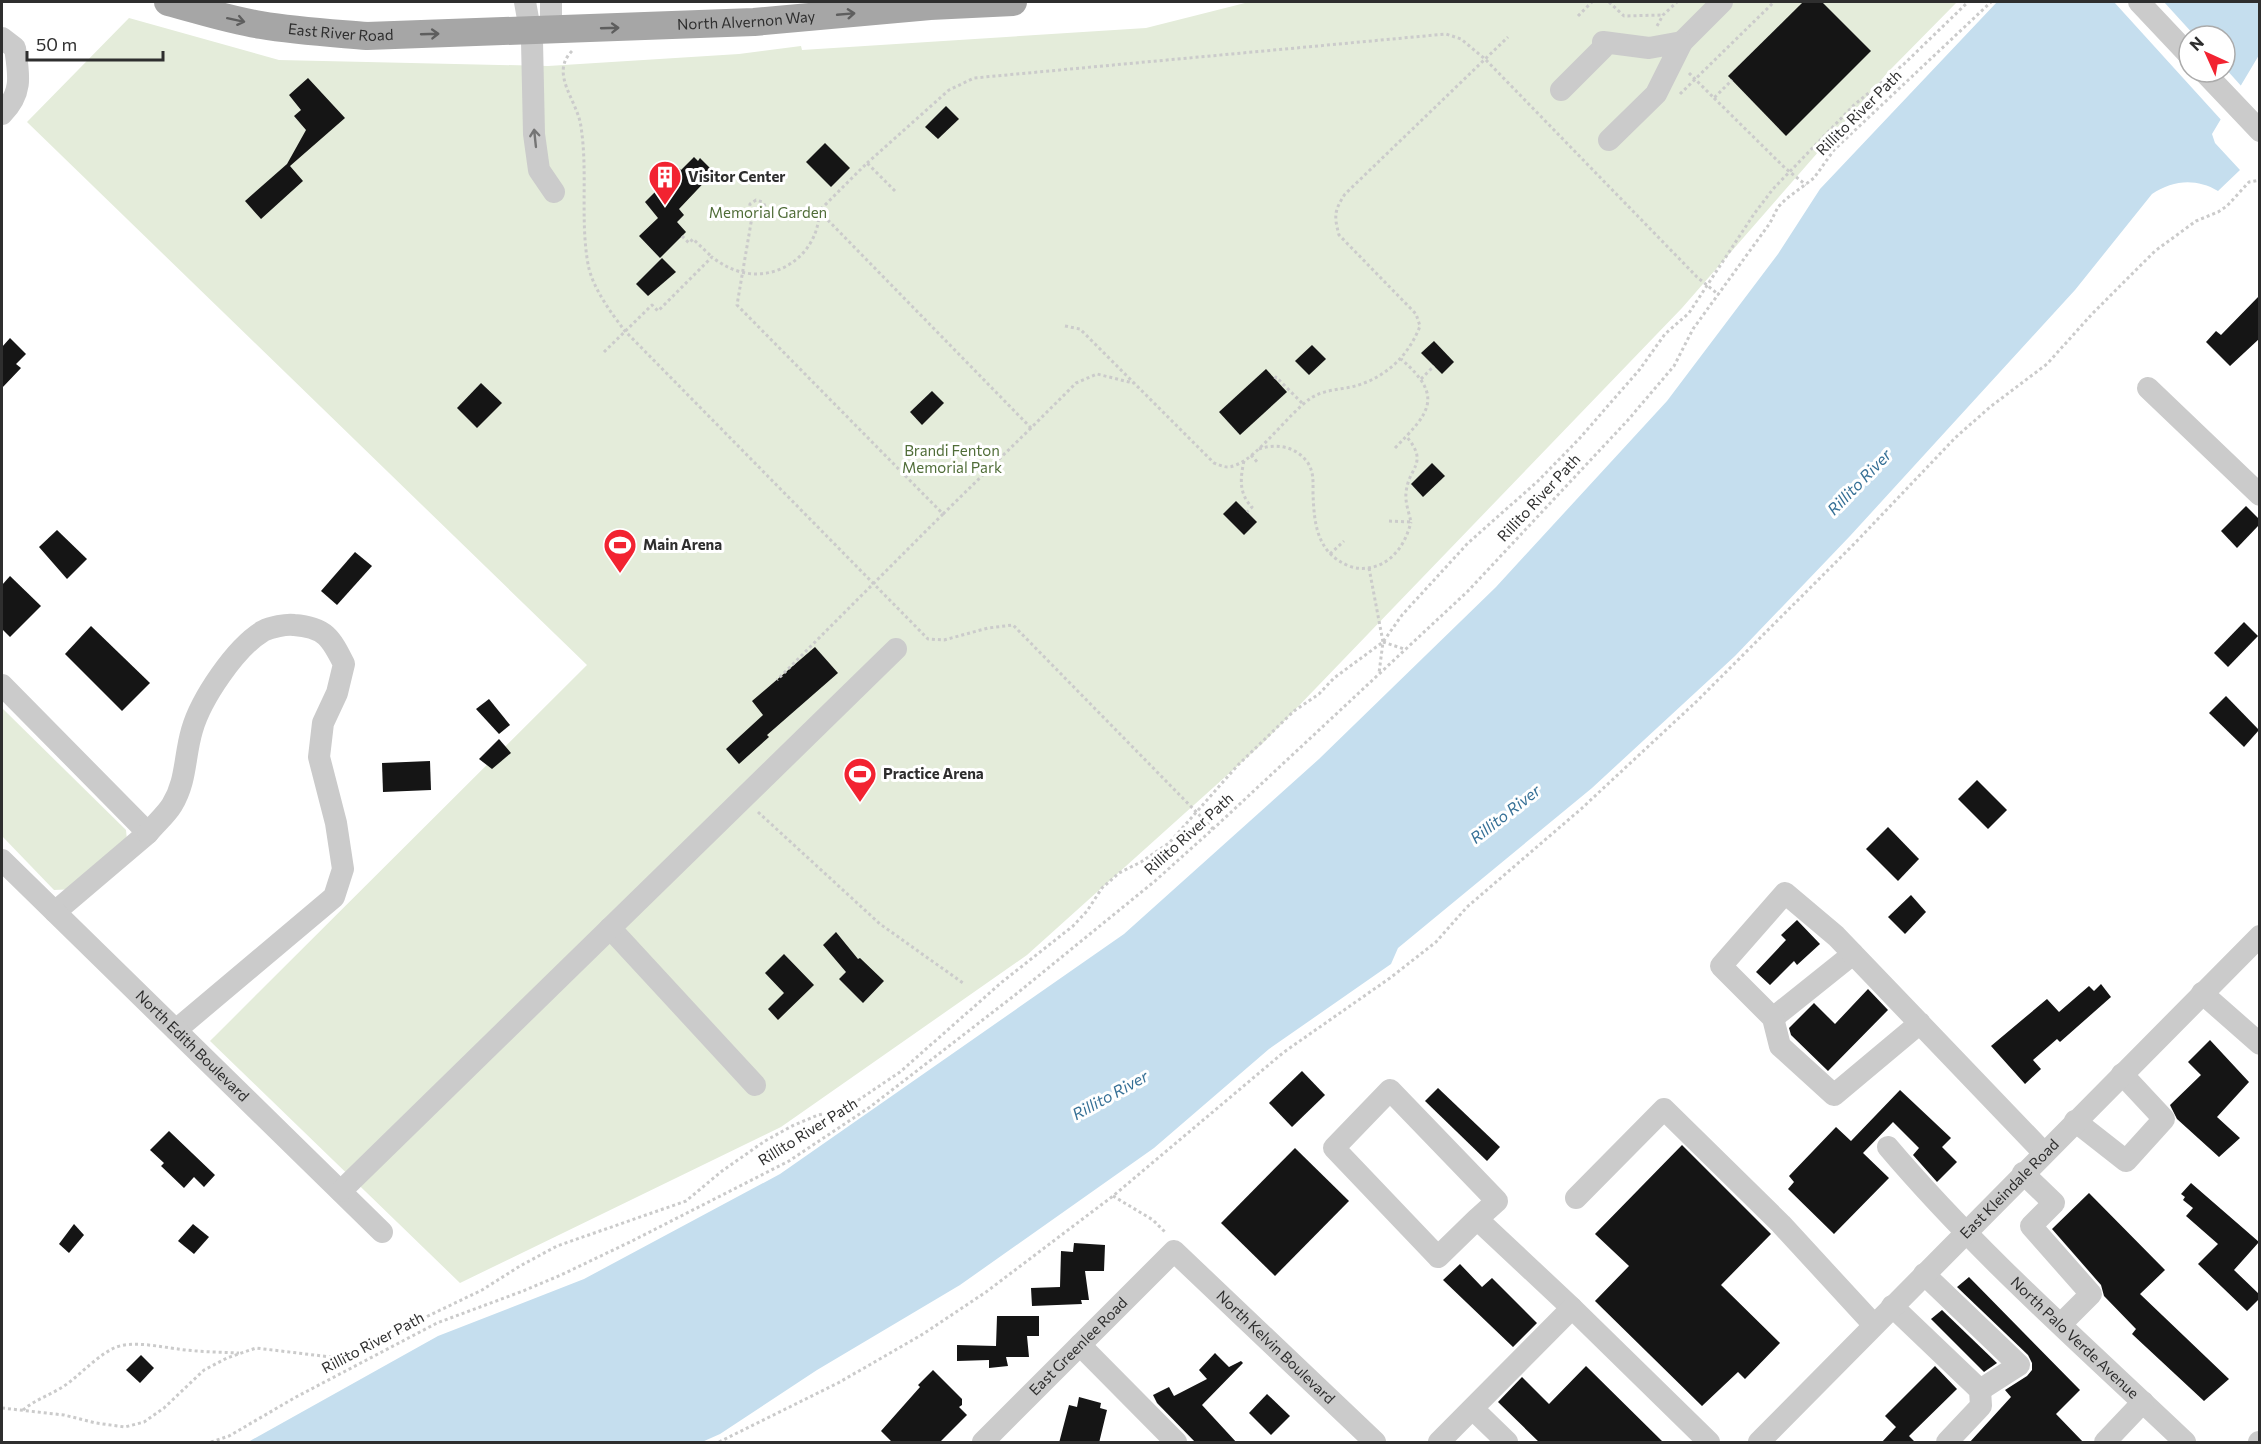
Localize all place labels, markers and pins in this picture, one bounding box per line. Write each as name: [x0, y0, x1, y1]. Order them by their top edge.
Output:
building icon: Visitor Center: [647, 159, 683, 206]
place label: Visitor Center: [688, 167, 785, 185]
sports icon: Main Arena: [602, 527, 638, 574]
place label: Main Arena: [643, 535, 722, 553]
sports icon: Practice Arena: [842, 756, 878, 803]
place label: Practice Arena: [883, 764, 984, 782]

